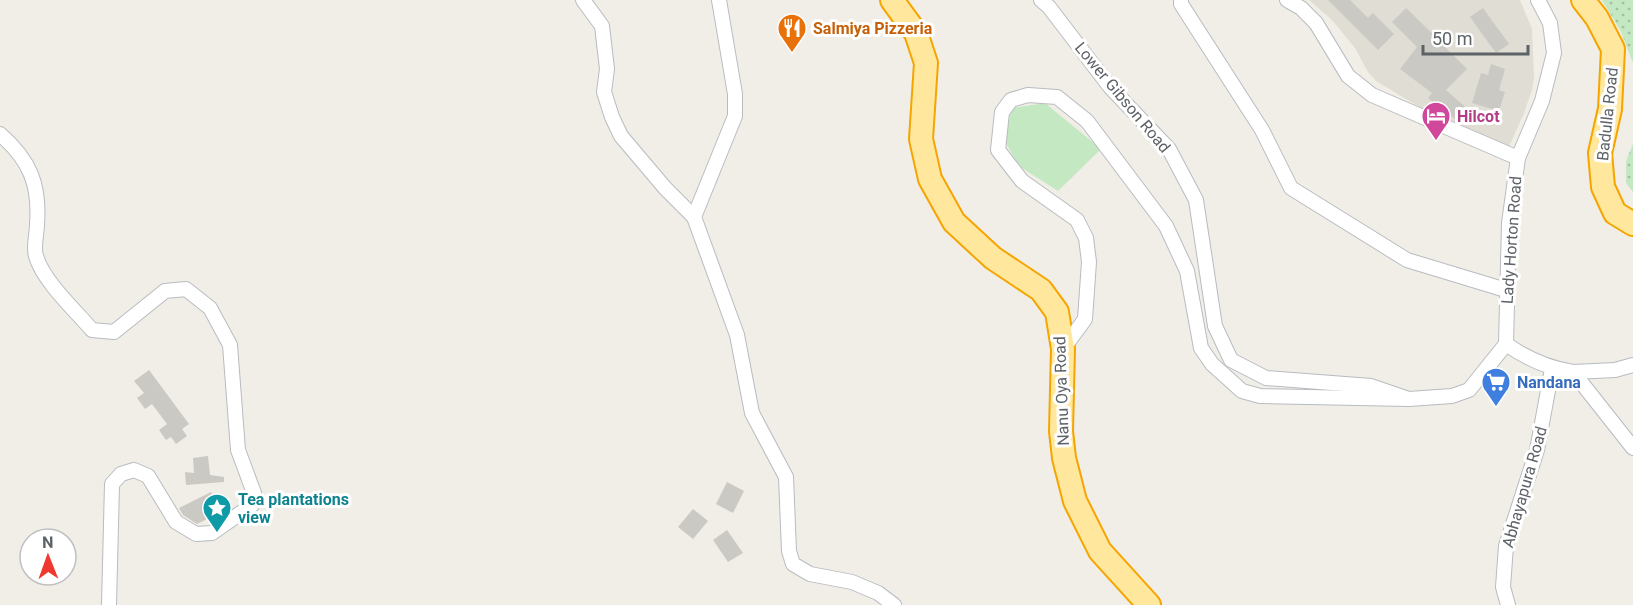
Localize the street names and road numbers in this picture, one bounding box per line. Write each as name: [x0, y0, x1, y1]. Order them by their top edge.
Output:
street label: Lower Gibson Road: [1071, 38, 1174, 156]
street label: Badulla Road: [1593, 66, 1622, 162]
street label: Lady Horton Road: [1498, 176, 1525, 305]
street label: Nanu Oya Road: [1050, 336, 1073, 446]
street label: Abhayapura Road: [1498, 424, 1551, 550]

